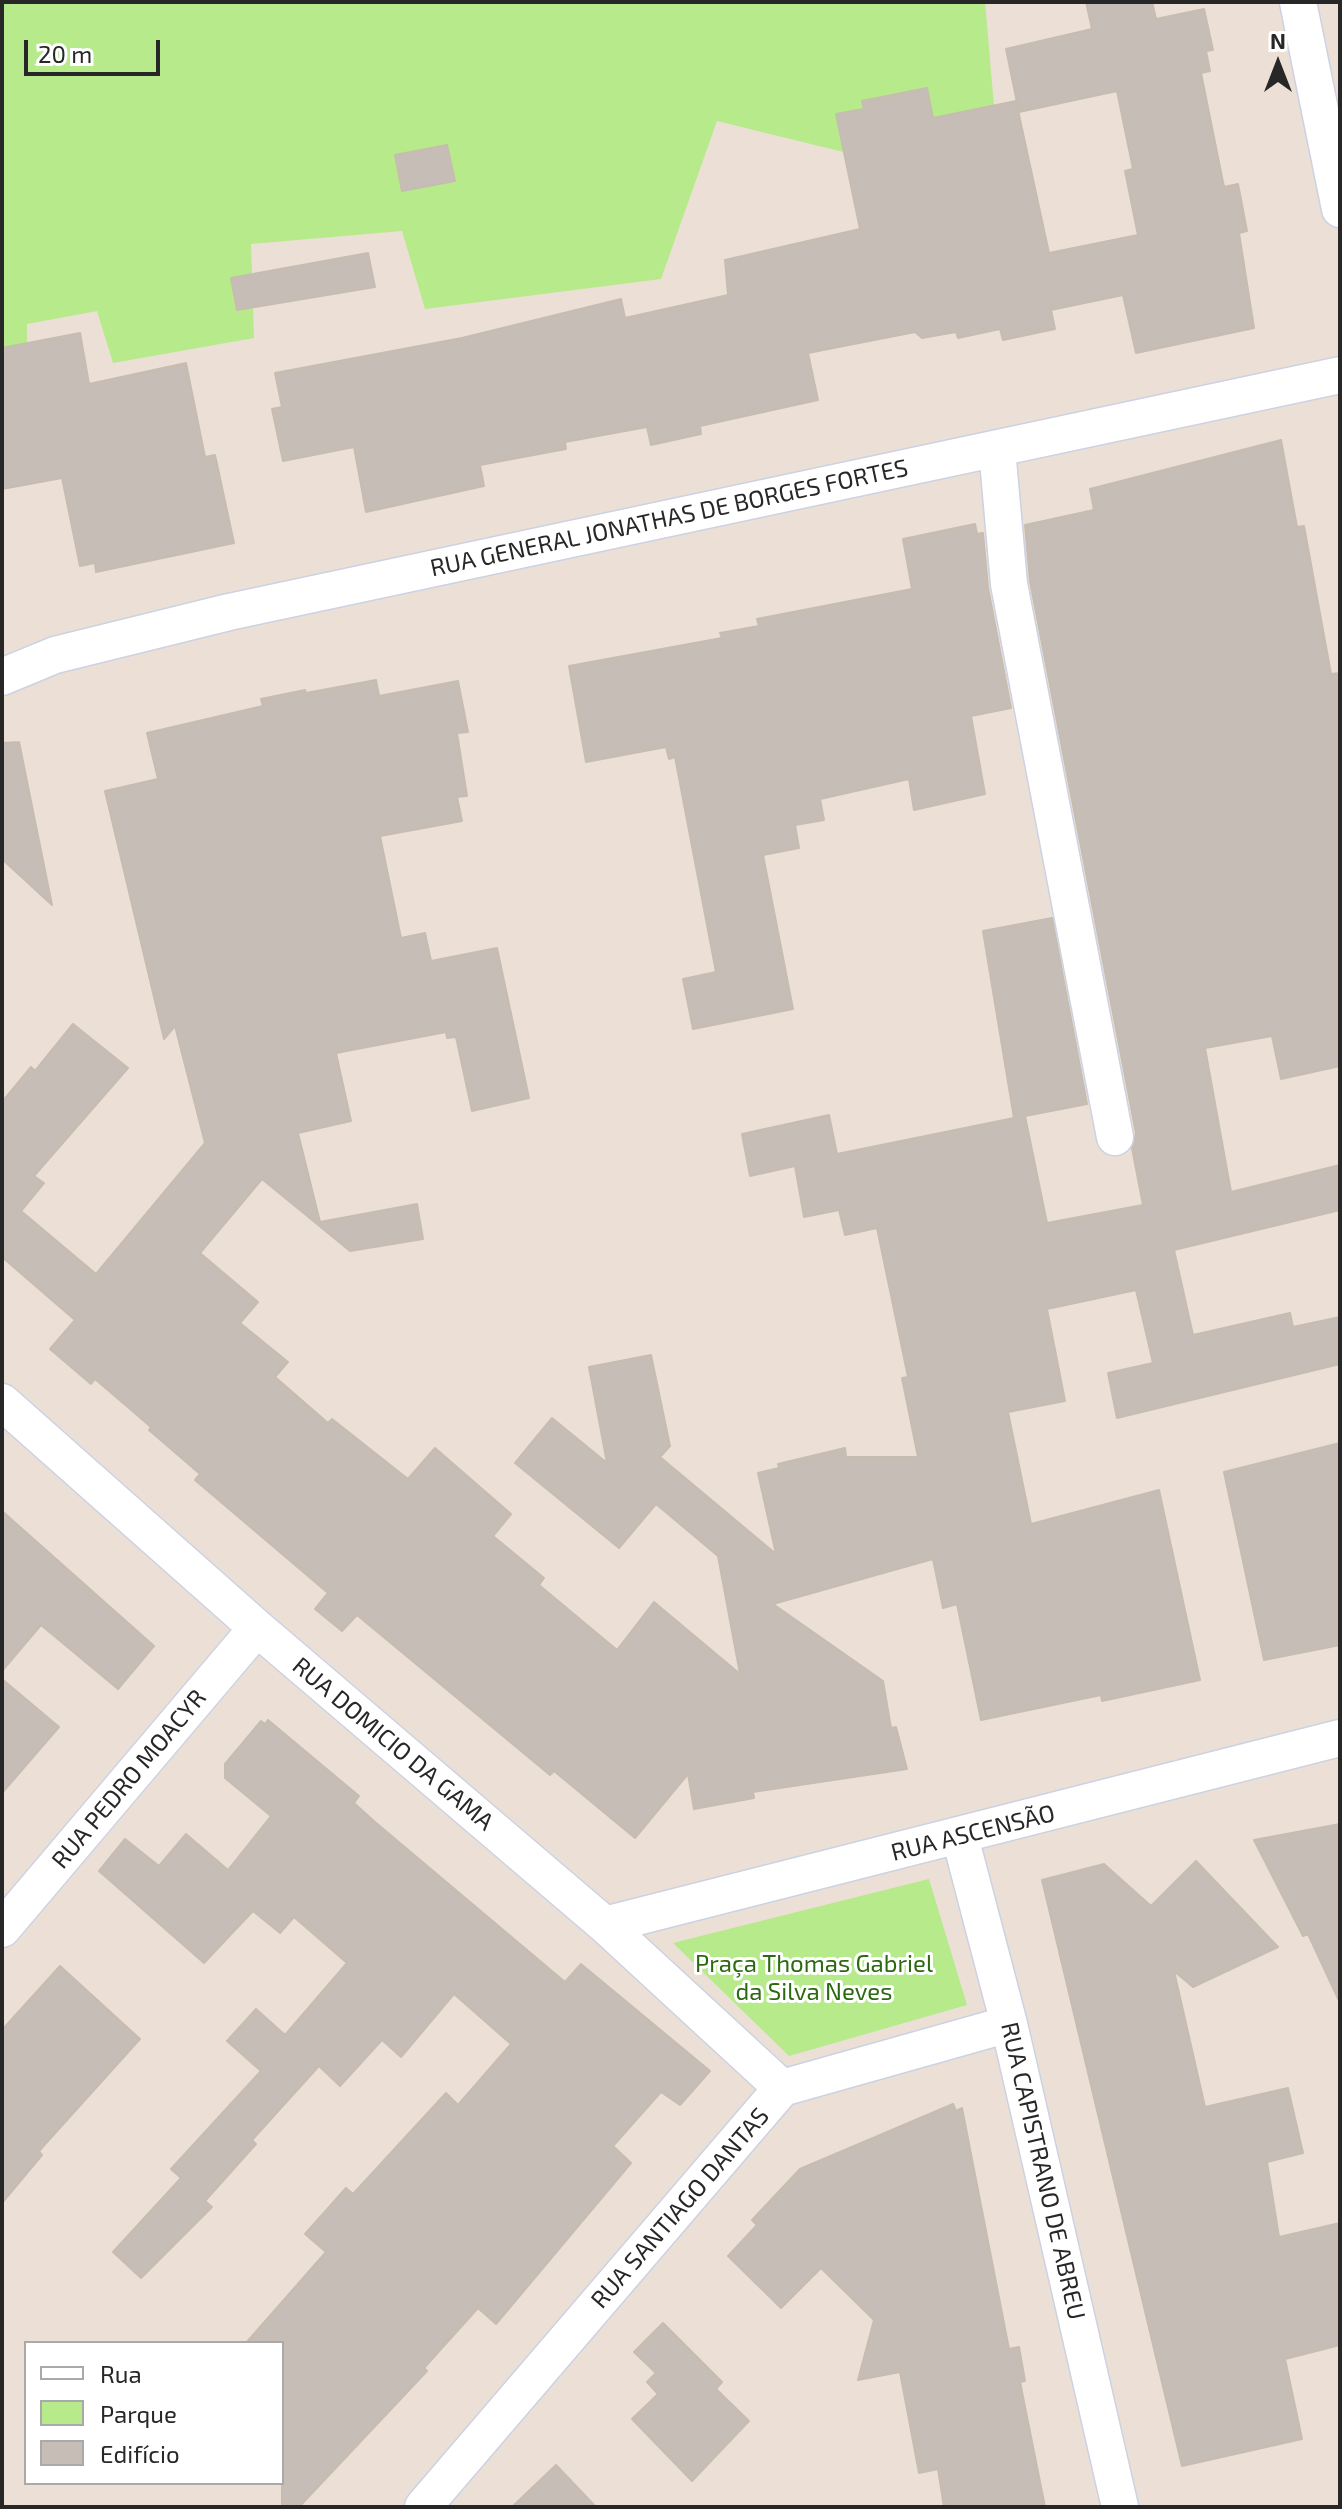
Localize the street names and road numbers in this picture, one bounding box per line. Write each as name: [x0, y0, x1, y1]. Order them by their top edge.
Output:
street label: RUA GENERAL JONATHAS DE BORGES FORTES: [427, 453, 911, 583]
street label: RUA DOMICIO DA GAMA: [287, 1651, 499, 1837]
street label: RUA PEDRO MOACYR: [46, 1684, 212, 1874]
street label: RUA ASCENSÃO: [888, 1799, 1058, 1867]
street label: RUA CAPISTRANO DE ABREU: [995, 2020, 1091, 2322]
street label: RUA SANTIAGO DANTAS: [585, 2102, 775, 2314]

